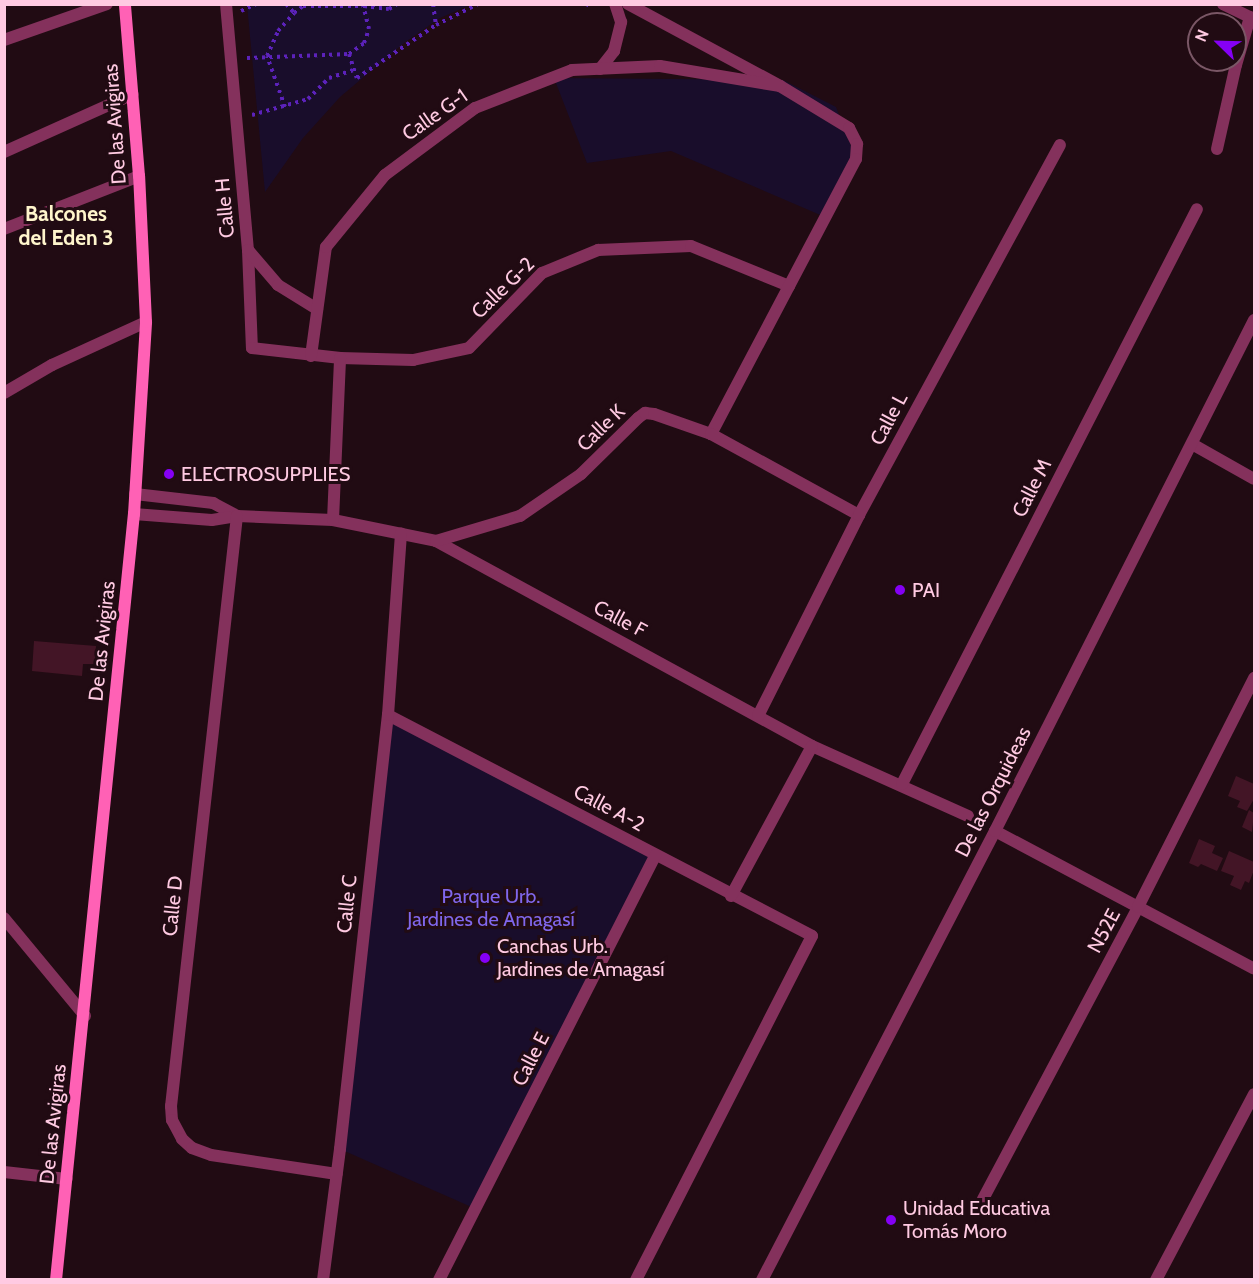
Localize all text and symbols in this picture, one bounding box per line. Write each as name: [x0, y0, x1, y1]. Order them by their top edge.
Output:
north arrow: [1187, 12, 1247, 72]
text: N: [1191, 27, 1213, 44]
street label: De las Avigiras: [99, 63, 131, 185]
street label: Calle G-1: [398, 84, 472, 146]
street label: Calle H: [210, 177, 240, 239]
district label: Balcones del Eden 3: [18, 201, 114, 251]
street label: Calle G-2: [467, 252, 539, 324]
street label: Calle L: [865, 389, 913, 449]
street label: Calle K: [572, 399, 630, 457]
street label: Calle M: [1007, 455, 1057, 521]
place label: ELECTROSUPPLIES: [181, 462, 350, 486]
marker: ELECTROSUPPLIES: [162, 467, 176, 481]
place label: PAI: [912, 578, 940, 602]
street label: De las Avigiras: [84, 580, 120, 702]
marker: PAI: [893, 583, 907, 597]
street label: Calle F: [589, 595, 651, 643]
street label: De las Orquideas: [950, 723, 1036, 861]
street label: Calle A-2: [569, 779, 649, 837]
street label: Calle C: [332, 874, 362, 934]
street label: Calle D: [158, 875, 188, 937]
park label: Parque Urb. Jardines de Amagasí: [407, 884, 575, 931]
street label: N52E: [1082, 905, 1126, 957]
place label: Canchas Urb. Jardines de Amagasí: [497, 934, 664, 981]
marker: Canchas Urb. Jardines de Amagasí: [478, 951, 492, 965]
street label: Calle E: [507, 1028, 555, 1090]
street label: De las Avigiras: [35, 1063, 71, 1185]
place label: Unidad Educativa Tomás Moro: [903, 1196, 1050, 1243]
marker: Unidad Educativa Tomás Moro: [884, 1213, 898, 1227]

